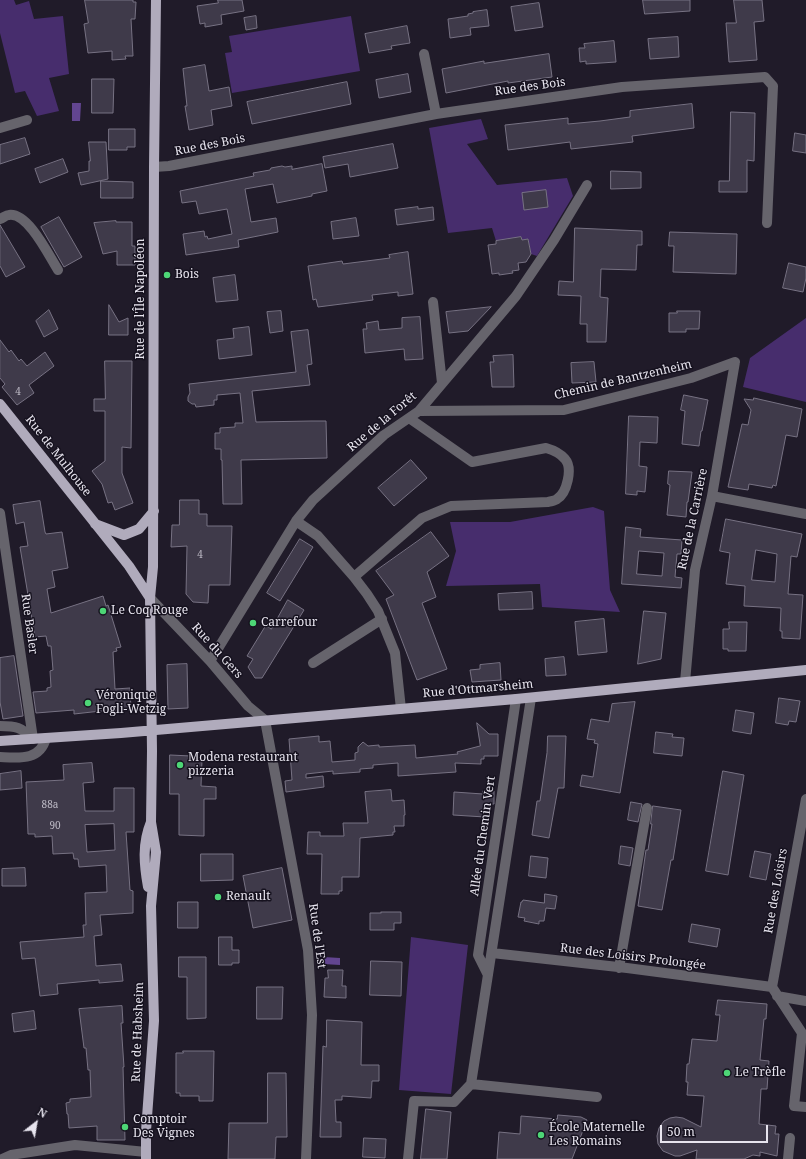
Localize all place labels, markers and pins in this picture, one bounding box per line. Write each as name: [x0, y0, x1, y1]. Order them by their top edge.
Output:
place label: Bois: [175, 268, 199, 282]
marker: Bois: [162, 270, 172, 280]
place label: Le Coq Rouge: [111, 604, 188, 618]
marker: Le Coq Rouge: [98, 606, 108, 616]
place label: Carrefour: [261, 616, 317, 630]
marker: Carrefour: [248, 618, 258, 628]
place label: Véronique Fogli-Wetzig: [96, 689, 166, 717]
marker: Véronique Fogli-Wetzig: [83, 698, 93, 708]
place label: Modena restaurant pizzeria: [188, 751, 298, 779]
marker: Modena restaurant pizzeria: [175, 760, 185, 770]
place label: Renault: [226, 890, 270, 904]
marker: Renault: [213, 892, 223, 902]
place label: Le Trèfle: [735, 1066, 786, 1080]
marker: Le Trèfle: [722, 1068, 732, 1078]
place label: Comptoir Des Vignes: [133, 1113, 195, 1141]
place label: École Maternelle Les Romains: [549, 1121, 645, 1149]
marker: Comptoir Des Vignes: [120, 1122, 130, 1132]
marker: École Maternelle Les Romains: [536, 1130, 546, 1140]

